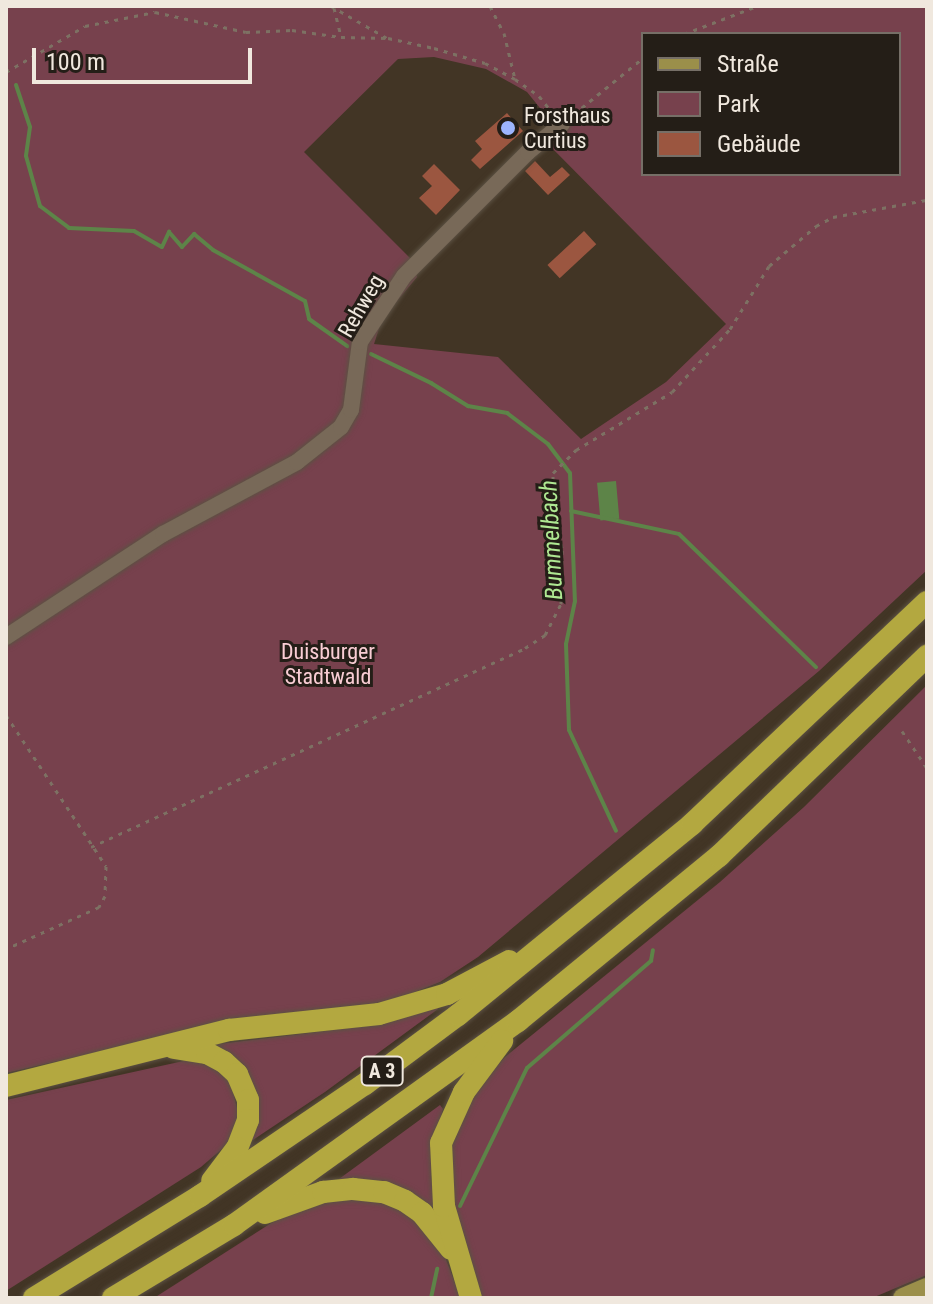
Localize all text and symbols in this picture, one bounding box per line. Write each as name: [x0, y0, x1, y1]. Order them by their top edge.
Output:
scale bar: [36, 32, 256, 82]
legend: [641, 32, 901, 176]
text: 100 m: [46, 48, 105, 76]
text: Straße: [717, 50, 779, 78]
text: Park: [717, 90, 760, 118]
place label: Forsthaus Curtius: [524, 102, 610, 154]
marker: Forsthaus Curtius: [499, 119, 517, 137]
text: Gebäude: [717, 130, 801, 158]
street label: Rehweg: [333, 270, 389, 342]
water label: Bummelbach: [534, 479, 570, 601]
park label: Duisburger Stadtwald: [281, 638, 375, 690]
road number: A 3: [360, 1055, 404, 1087]

